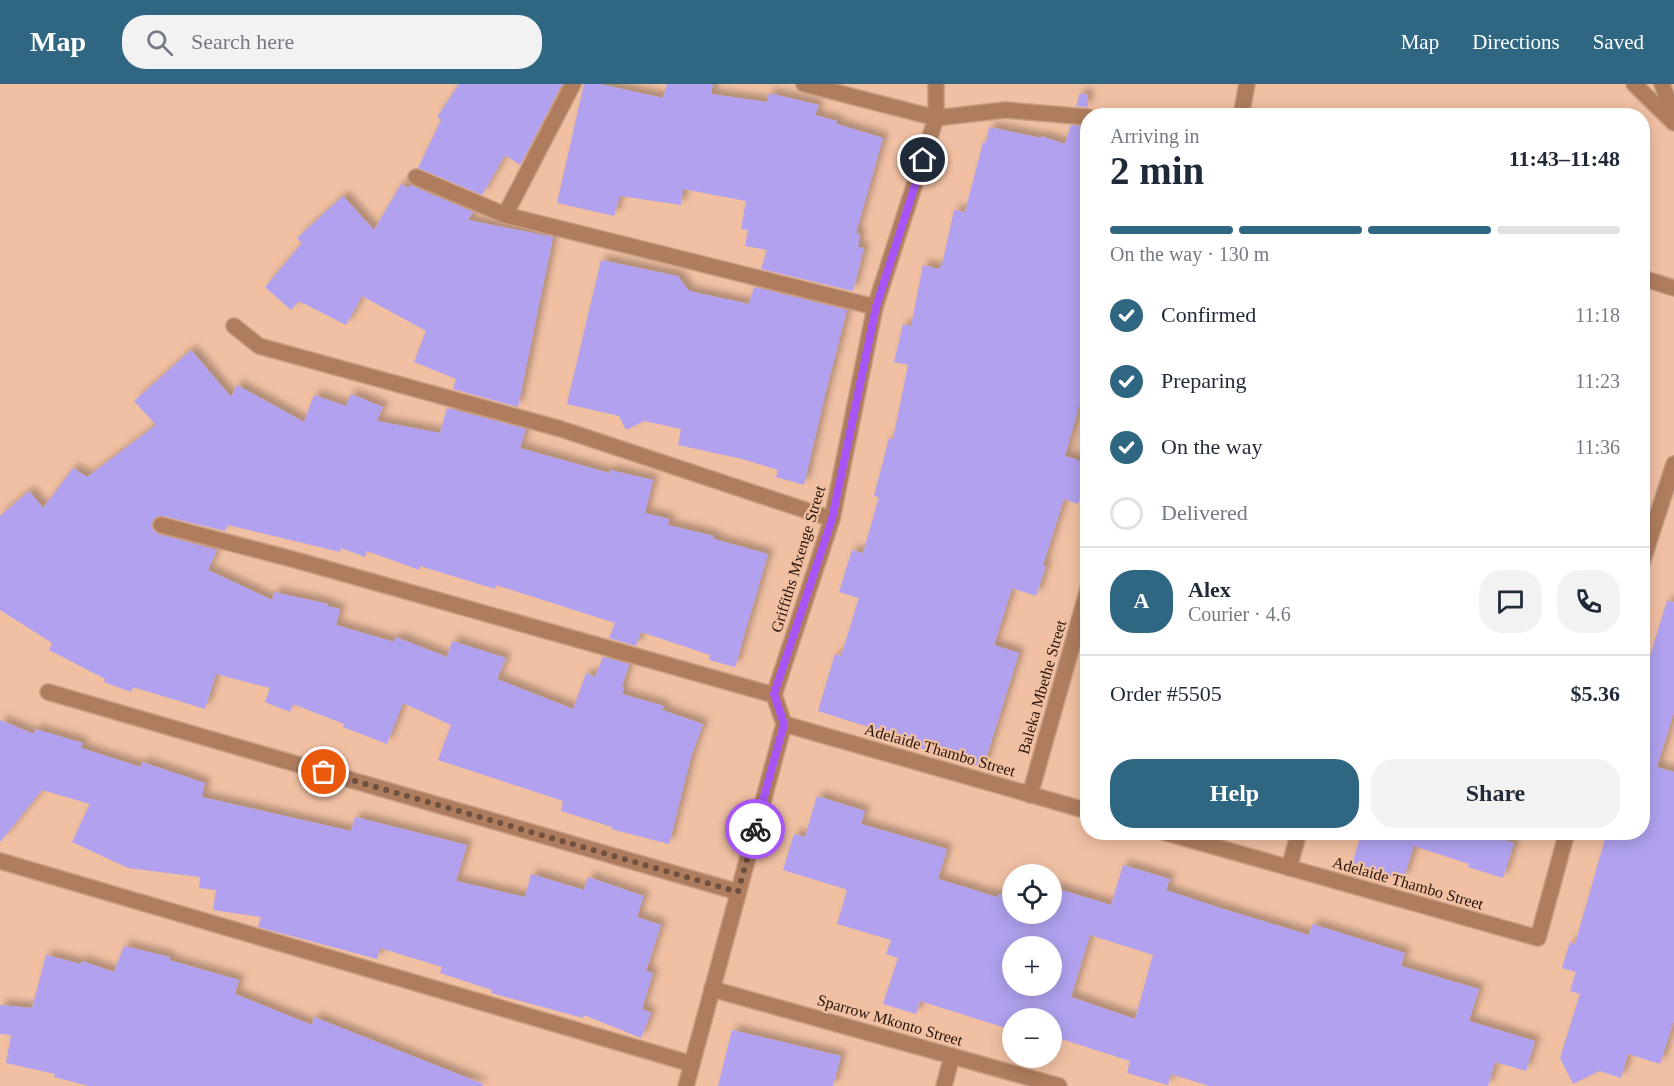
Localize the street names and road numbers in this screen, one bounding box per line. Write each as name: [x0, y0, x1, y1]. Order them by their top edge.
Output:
street label: Griffiths Mxenge Street: [768, 483, 830, 635]
street label: Baleka Mbethe Street: [1015, 618, 1069, 756]
street label: Adelaide Thambo Street: [863, 720, 1018, 780]
street label: Adelaide Thambo Street: [1331, 853, 1486, 913]
street label: Sparrow Mkonto Street: [815, 991, 965, 1050]

